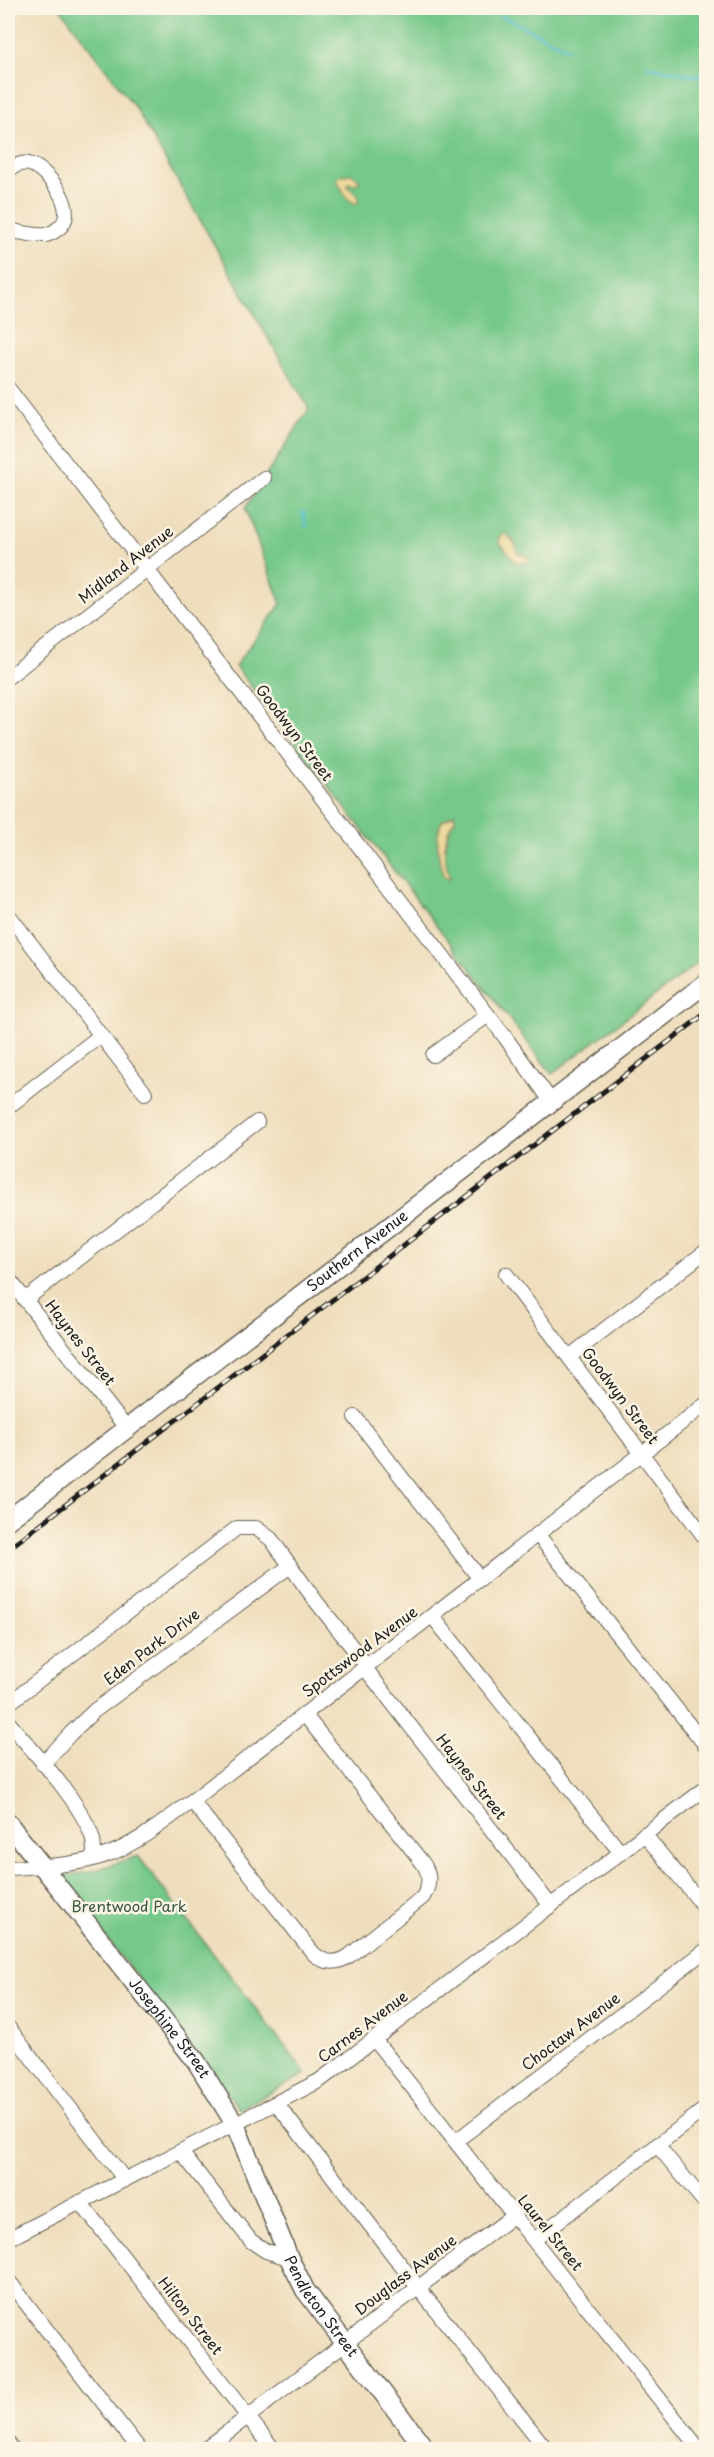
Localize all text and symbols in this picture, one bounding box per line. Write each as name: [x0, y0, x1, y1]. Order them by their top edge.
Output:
street label: Midland Avenue: [73, 519, 177, 608]
street label: Goodwyn Street: [251, 679, 339, 785]
street label: Southern Avenue: [301, 1203, 412, 1296]
street label: Haynes Street: [40, 1294, 122, 1390]
street label: Goodwyn Street: [577, 1342, 665, 1448]
street label: Spottswood Avenue: [296, 1600, 422, 1702]
street label: Eden Park Drive: [98, 1602, 204, 1690]
street label: Haynes Street: [431, 1728, 513, 1824]
park label: Brentwood Park: [71, 1894, 187, 1917]
street label: Josephine Street: [124, 1972, 217, 2082]
street label: Carnes Avenue: [312, 1984, 412, 2067]
street label: Choctaw Avenue: [516, 1986, 624, 2076]
street label: Laurel Street: [513, 2189, 589, 2275]
street label: Douglass Avenue: [349, 2228, 461, 2320]
street label: Pendleton Street: [279, 2251, 365, 2361]
street label: Hilton Street: [153, 2271, 229, 2359]

